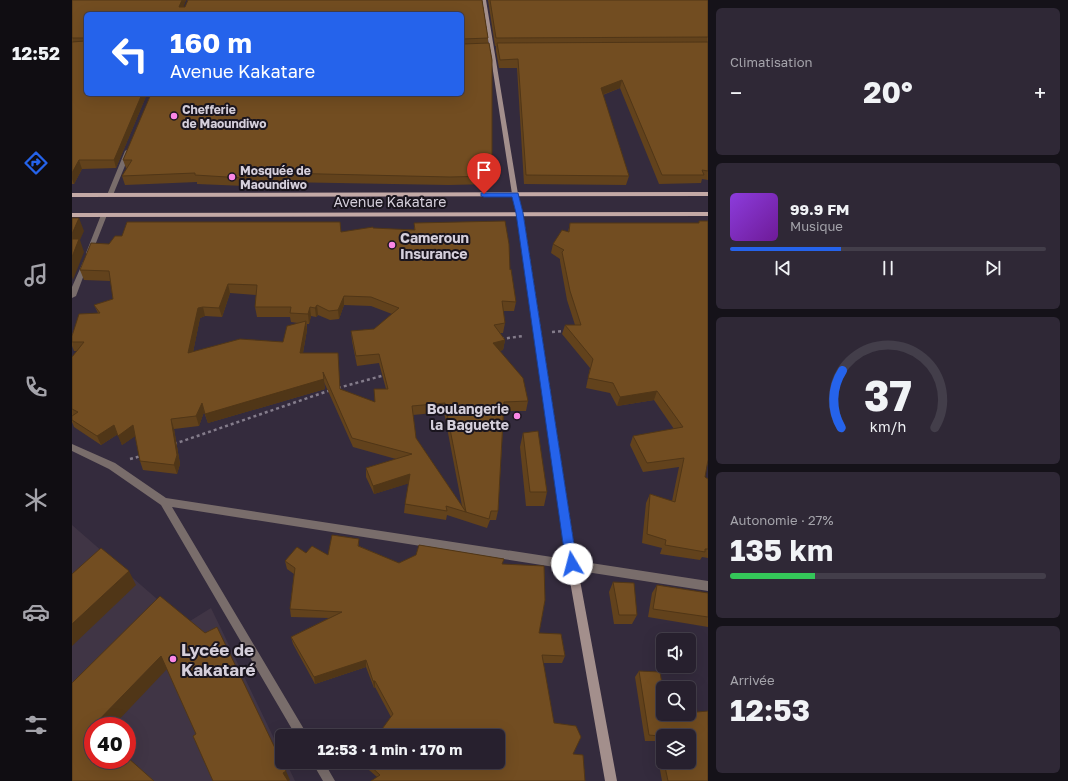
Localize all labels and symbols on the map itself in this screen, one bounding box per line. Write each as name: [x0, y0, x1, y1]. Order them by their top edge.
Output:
place label: Chefferie de Maoundiwo: [182, 102, 266, 131]
marker: Chefferie de Maoundiwo: [169, 111, 179, 121]
pin: [467, 153, 501, 194]
place label: Mosquée de Maoundiwo: [240, 163, 311, 192]
marker: Mosquée de Maoundiwo: [227, 172, 237, 182]
street label: Avenue Kakatare: [334, 193, 446, 210]
place label: Cameroun Insurance: [400, 229, 469, 262]
marker: Cameroun Insurance: [387, 240, 397, 250]
place label: Boulangerie la Baguette: [427, 400, 509, 433]
marker: Boulangerie la Baguette: [512, 411, 522, 421]
position arrow: [551, 543, 593, 585]
place label: Lycée de Kakataré: [181, 639, 256, 680]
marker: Lycée de Kakataré: [168, 654, 178, 664]
speed limit sign: 40: [84, 717, 136, 769]

